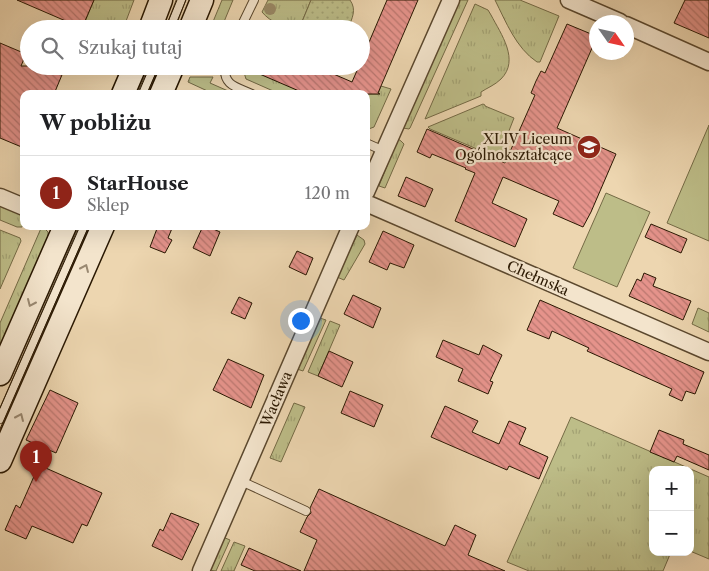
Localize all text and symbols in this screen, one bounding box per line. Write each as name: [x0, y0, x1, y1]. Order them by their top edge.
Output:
north arrow: [589, 15, 634, 60]
search box: [20, 20, 370, 75]
icon: search: [38, 34, 66, 62]
text: Szukaj tutaj: [78, 36, 182, 59]
text: W pobliżu: [40, 110, 151, 135]
place label: XLIV Liceum Ogólnokształcące: [455, 130, 572, 164]
school or university icon: XLIV Liceum Ogólnokształcące: [576, 134, 602, 160]
text: StarHouse: [87, 172, 189, 195]
text: 1: [52, 183, 60, 203]
text: 120 m: [305, 183, 350, 203]
text: Sklep: [87, 195, 129, 215]
street label: Chełmska: [504, 256, 572, 300]
one-way arrow: [78, 264, 89, 273]
one-way arrow: [27, 298, 38, 307]
your location: [288, 308, 314, 334]
street label: Wacława: [256, 368, 296, 430]
one-way arrow: [13, 413, 24, 422]
pin: 1: [20, 441, 52, 482]
map controls: [649, 466, 694, 556]
button: +: [649, 466, 694, 511]
button: −: [649, 511, 694, 556]

